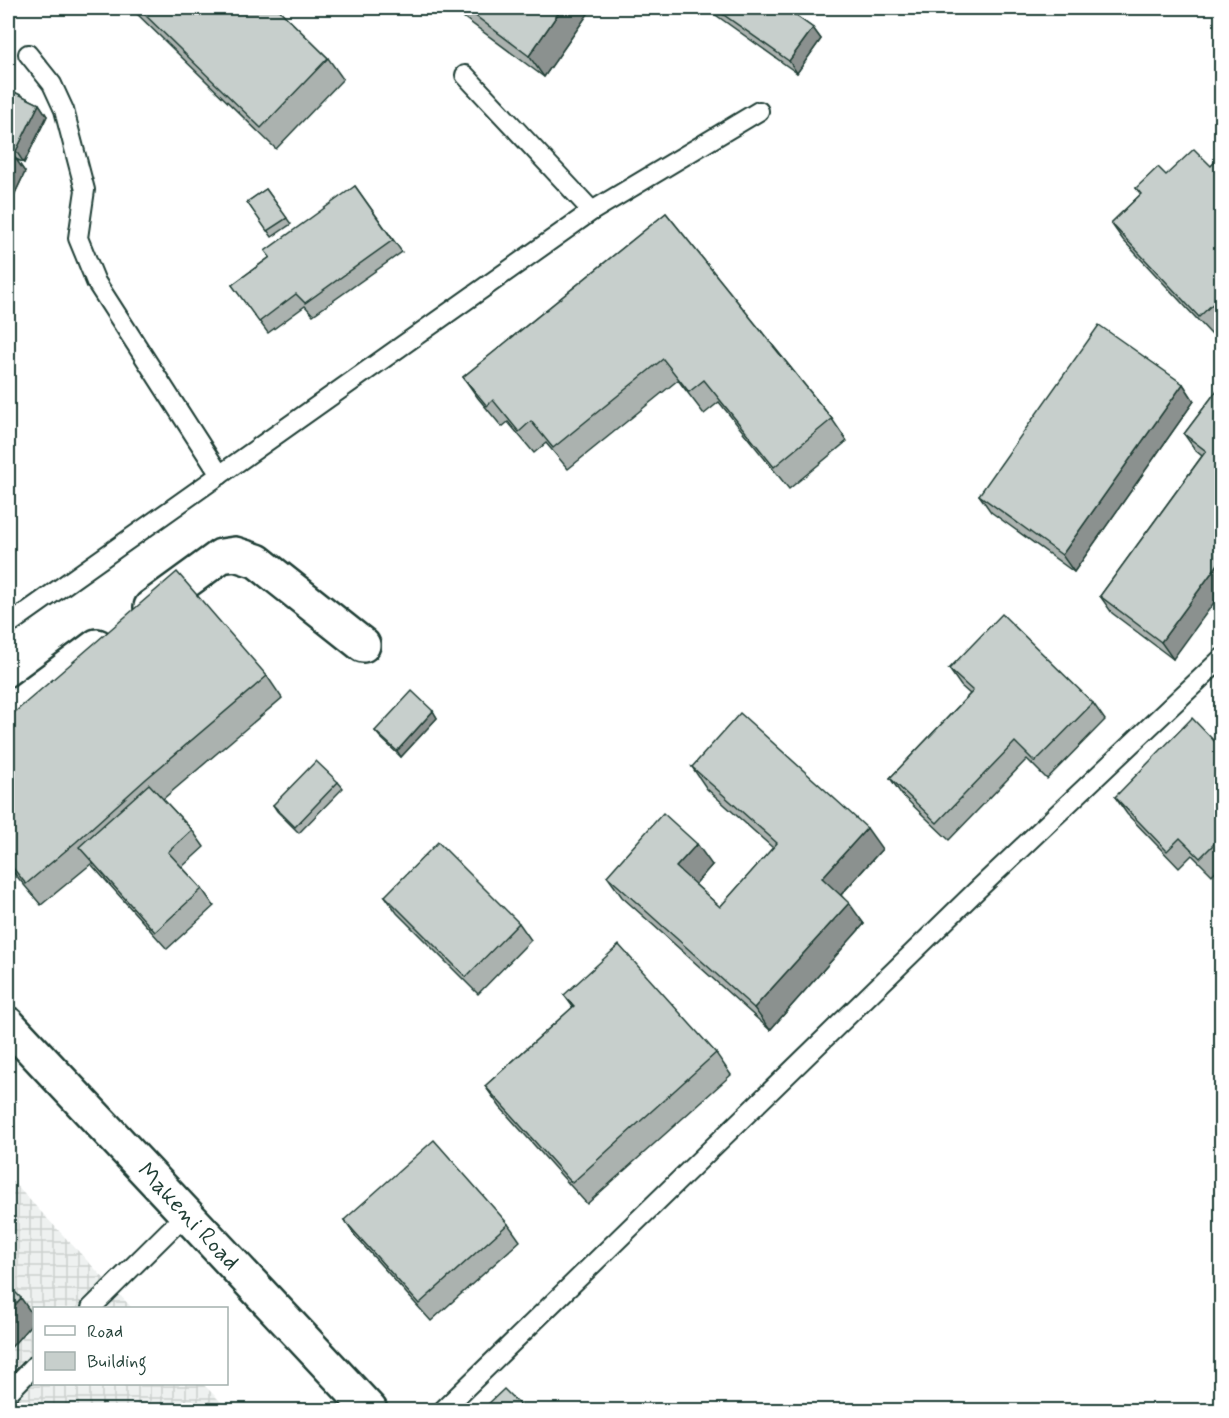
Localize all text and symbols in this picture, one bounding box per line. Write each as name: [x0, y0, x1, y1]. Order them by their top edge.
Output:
street label: Makeni Road: [130, 1156, 246, 1278]
legend: [33, 1307, 228, 1385]
text: Road: [87, 1320, 123, 1344]
text: Building: [87, 1350, 147, 1376]

